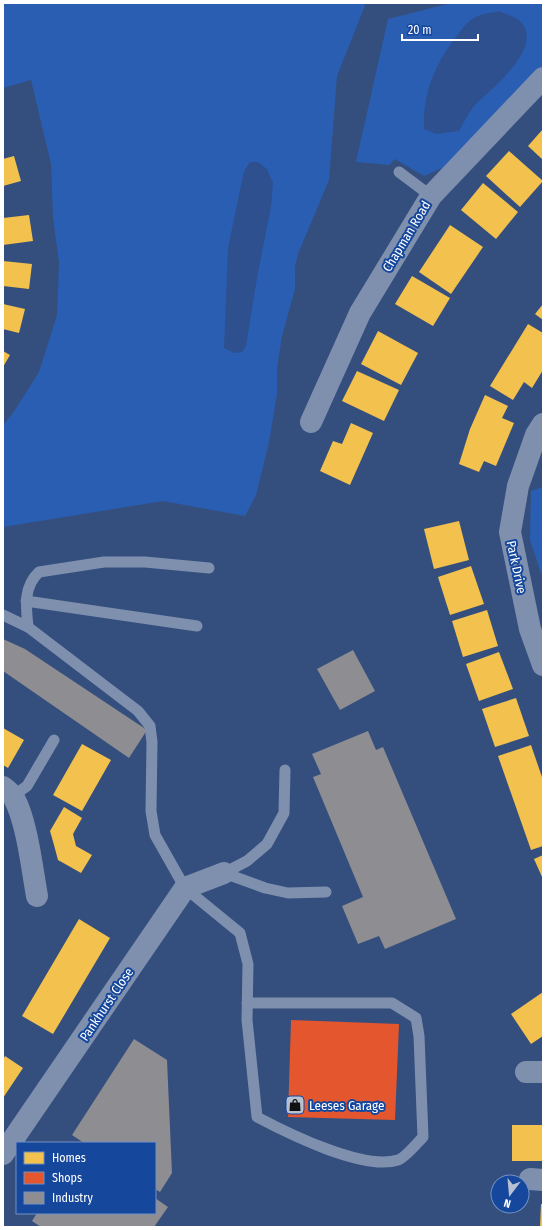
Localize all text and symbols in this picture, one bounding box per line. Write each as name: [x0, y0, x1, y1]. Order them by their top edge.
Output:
scale bar: [402, 16, 478, 42]
text: 20 m: [408, 23, 432, 37]
street label: Chapman Road: [379, 198, 433, 274]
street label: Park Drive: [504, 539, 529, 595]
street label: Pankhurst Close: [76, 965, 136, 1044]
shop icon: Leeses Garage: [284, 1094, 306, 1116]
place label: Leeses Garage: [309, 1098, 384, 1113]
legend: [16, 1142, 156, 1214]
text: Homes: [52, 1151, 86, 1165]
text: Shops: [52, 1171, 82, 1185]
north arrow: [490, 1174, 530, 1214]
text: Industry: [52, 1191, 93, 1205]
text: N: [502, 1196, 512, 1210]

